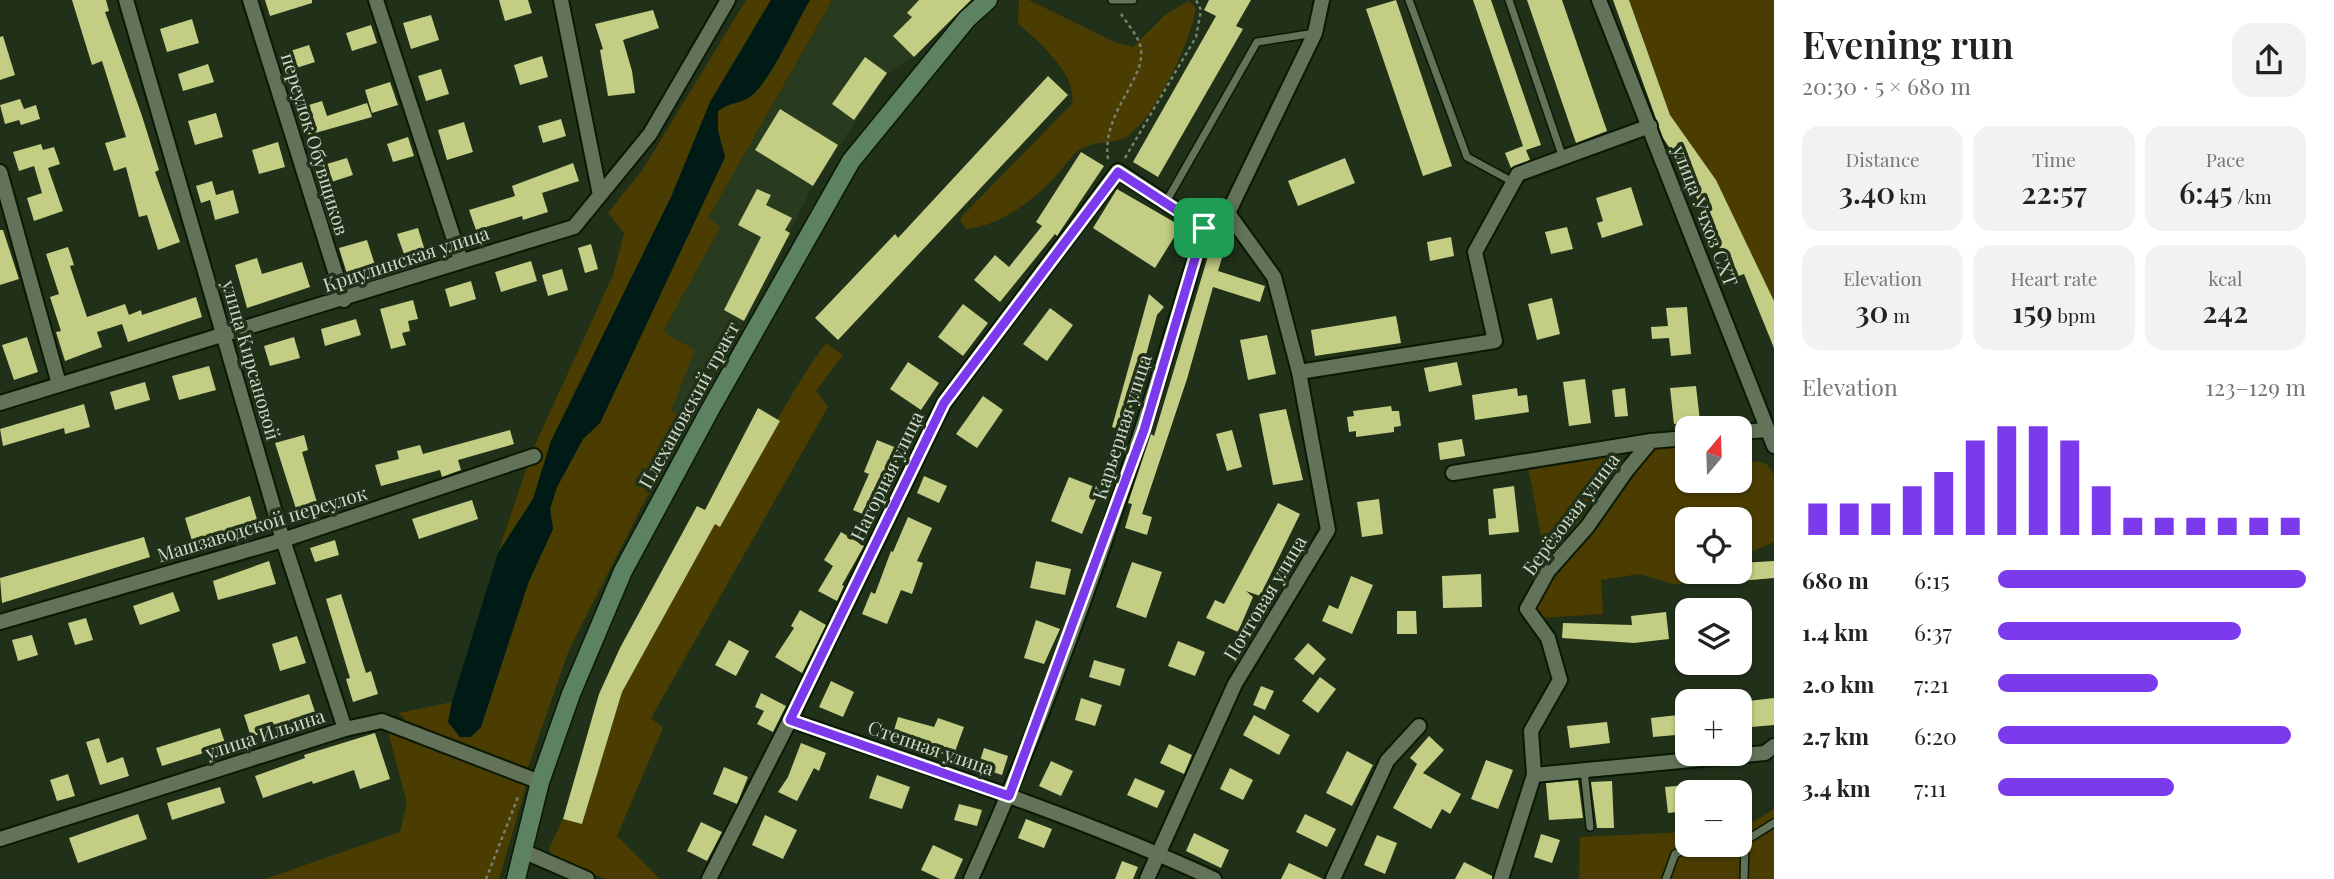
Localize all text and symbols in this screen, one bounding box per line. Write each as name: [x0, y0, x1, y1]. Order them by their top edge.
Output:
text: Evening run: [1802, 18, 2014, 69]
button: share: [2232, 23, 2306, 97]
street label: переулок Обувщиков: [276, 49, 356, 238]
text: 20:30 · 5 × 680 m: [1802, 70, 1971, 101]
street label: улица Учхоз СХТ: [1667, 141, 1745, 290]
text: Distance: [1846, 146, 1920, 172]
text: Time: [2032, 146, 2076, 172]
text: Pace: [2206, 146, 2245, 172]
text: 3.40: [1839, 172, 1895, 212]
text: 22:57: [2021, 172, 2087, 212]
text: 6:45: [2179, 172, 2233, 212]
text: km: [1895, 183, 1927, 209]
text: /km: [2233, 183, 2272, 209]
pin: [1174, 198, 1234, 258]
icon: arrive: [1185, 209, 1223, 247]
street label: Криулинская улица: [319, 219, 493, 297]
text: Elevation: [1843, 265, 1922, 291]
text: Heart rate: [2011, 265, 2097, 291]
text: kcal: [2208, 265, 2242, 291]
street label: улица Кирсановой: [216, 276, 287, 443]
text: 30: [1855, 291, 1888, 331]
text: 159: [2012, 291, 2053, 331]
text: 242: [2202, 291, 2248, 331]
text: m: [1888, 302, 1910, 328]
text: bpm: [2053, 302, 2096, 328]
street label: Плехановский тракт: [631, 316, 745, 493]
street label: Карьерная улица: [1085, 350, 1157, 503]
text: Elevation: [1802, 371, 1898, 402]
text: 123–129 m: [2206, 371, 2306, 402]
street label: Нагорная улица: [843, 406, 929, 545]
north arrow: [1675, 416, 1752, 494]
map controls: [1675, 416, 1752, 857]
street label: Берёзовая улица: [1516, 446, 1625, 580]
street label: Машзаводской переулок: [154, 479, 370, 567]
button: locate: [1675, 507, 1752, 584]
street label: Почтовая улица: [1217, 530, 1312, 665]
text: 680 m: [1802, 564, 1869, 595]
text: 6:15: [1914, 564, 1950, 595]
button: layers: [1675, 598, 1752, 675]
text: 1.4 km: [1802, 616, 1868, 647]
text: 6:37: [1914, 616, 1952, 647]
text: 2.0 km: [1802, 668, 1874, 699]
text: 7:21: [1914, 668, 1949, 699]
button: +: [1675, 689, 1752, 766]
street label: улица Ильина: [201, 701, 328, 765]
street label: Степная улица: [865, 713, 999, 781]
text: 2.7 km: [1802, 720, 1869, 751]
text: 6:20: [1914, 720, 1957, 751]
text: 3.4 km: [1802, 772, 1871, 803]
text: 7:11: [1914, 772, 1946, 803]
button: −: [1675, 780, 1752, 857]

